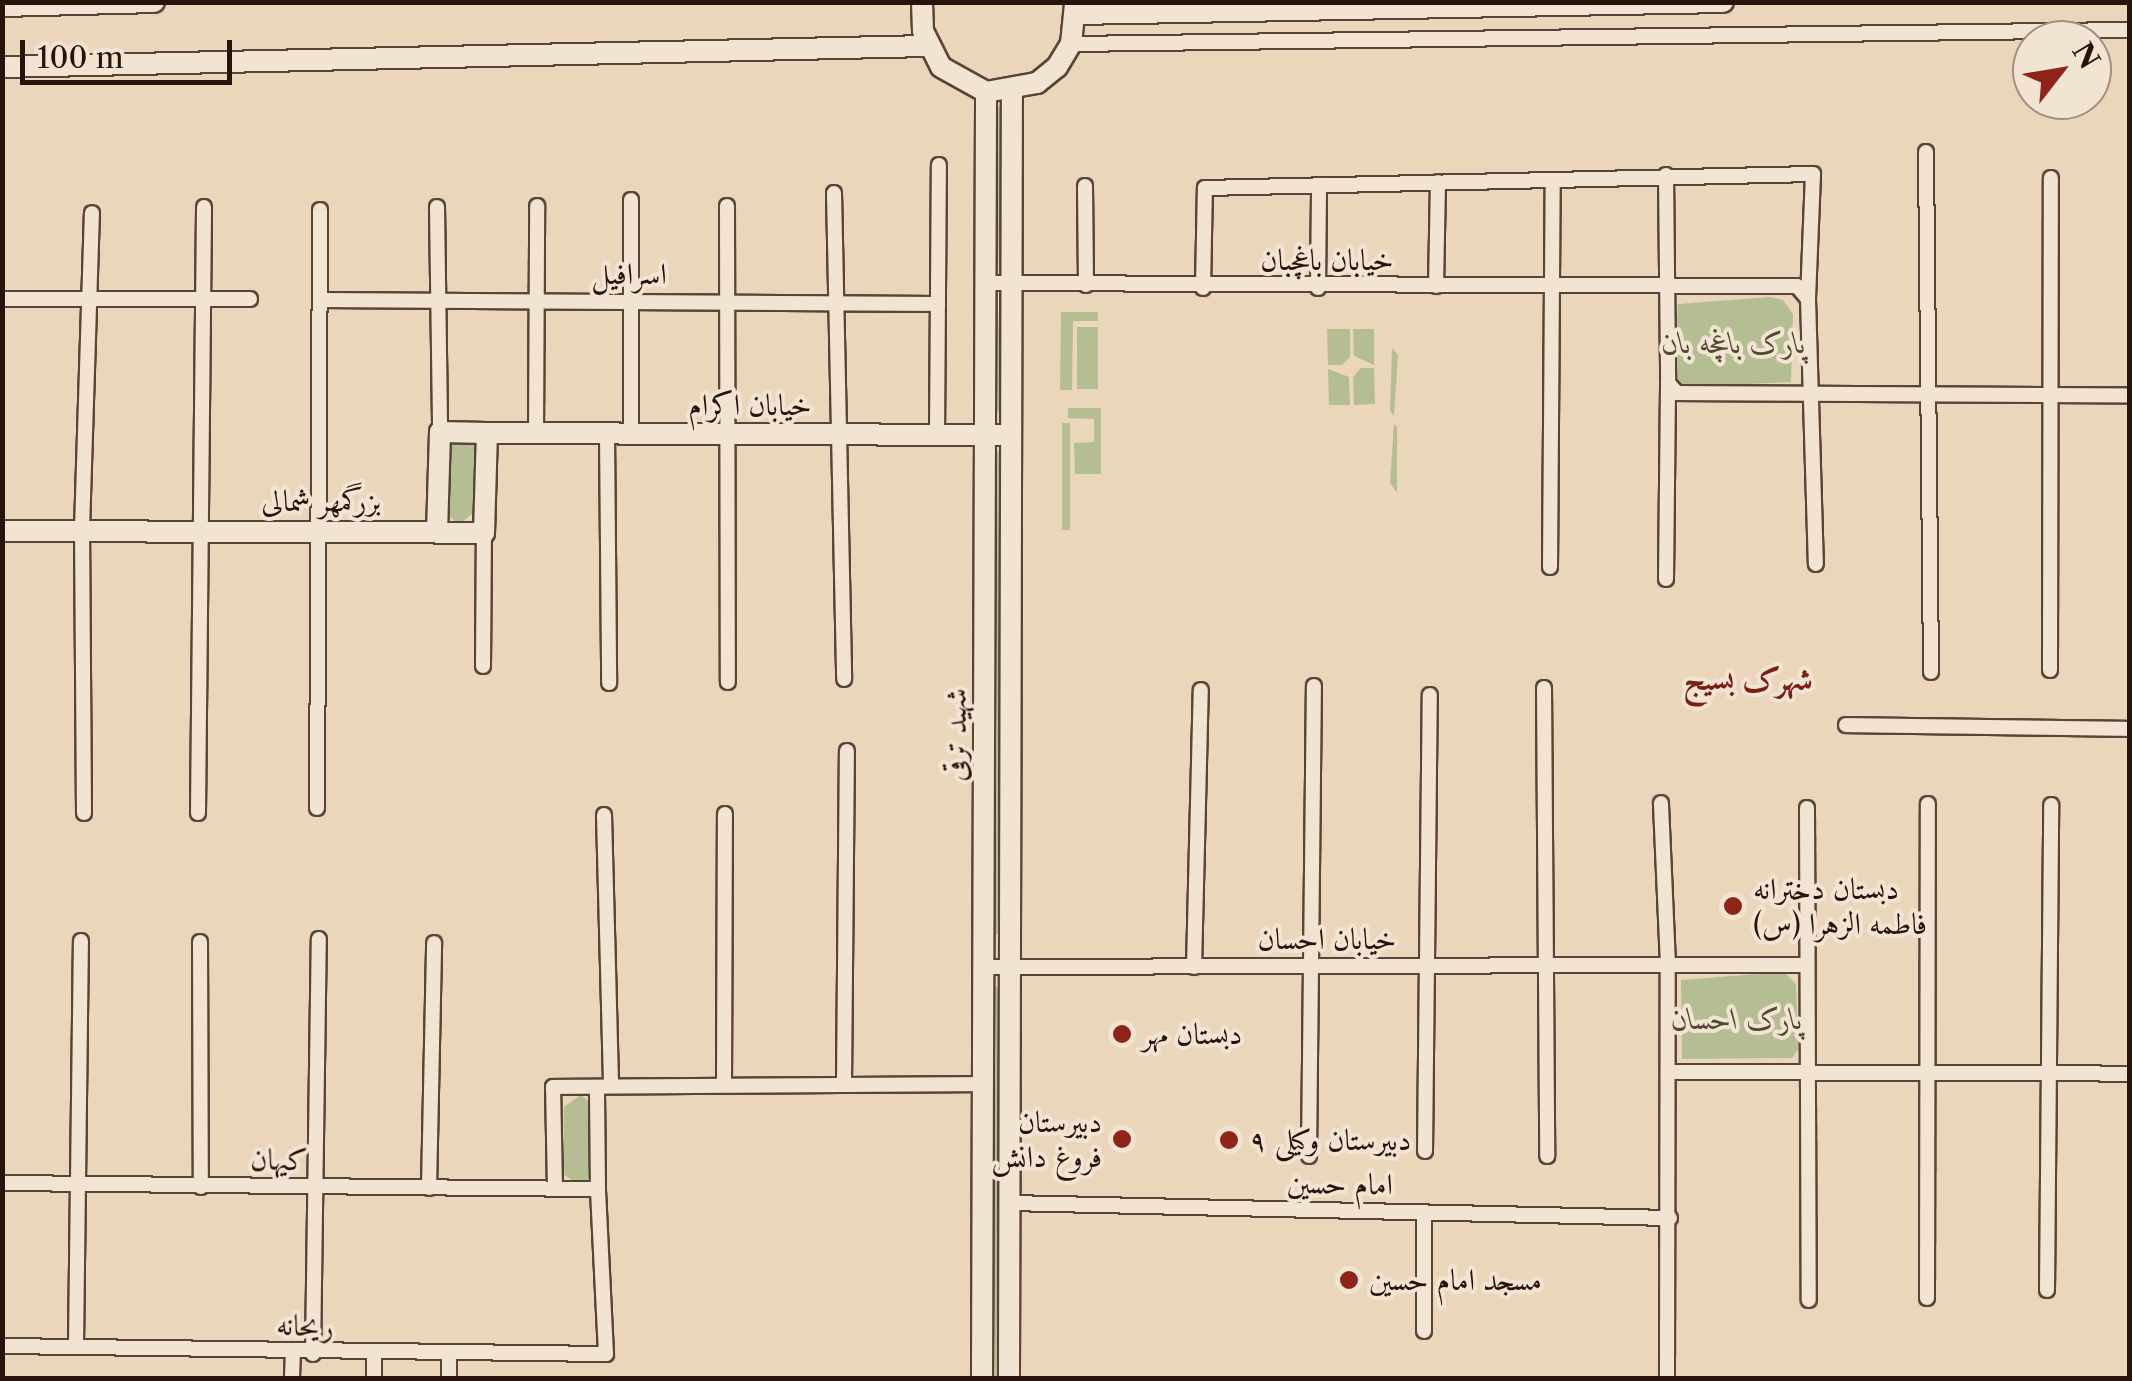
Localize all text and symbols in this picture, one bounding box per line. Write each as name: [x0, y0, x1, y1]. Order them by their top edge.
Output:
scale bar: [25, 20, 238, 82]
north arrow: [2012, 20, 2112, 120]
text: N: [2065, 36, 2107, 75]
text: 100 m: [37, 39, 124, 76]
street label: خیابان باغچبان: [1260, 242, 1394, 278]
street label: اسرافیل: [591, 256, 667, 292]
park label: پارک باغچه بان: [1662, 325, 1806, 361]
street label: خیابان اکرام: [688, 387, 812, 423]
street label: بزرگمهر شمالی: [261, 483, 381, 519]
district label: شهرک بسیج: [1683, 660, 1813, 698]
street label: شهید ترقی: [938, 688, 974, 782]
place label: دبستان دخترانه فاطمه الزهرا (س): [1753, 871, 1927, 942]
marker: دبستان دخترانه فاطمه الزهرا (س): [1722, 895, 1744, 917]
street label: خیابان احسان: [1258, 921, 1396, 957]
park label: پارک احسان: [1671, 1001, 1803, 1037]
place label: دبستان مهر: [1142, 1016, 1242, 1052]
marker: دبستان مهر: [1111, 1023, 1133, 1045]
place label: دبیرستان فروغ دانش: [991, 1104, 1102, 1174]
place label: دبیرستان وکیلی ۹: [1249, 1122, 1411, 1158]
marker: دبیرستان فروغ دانش: [1111, 1128, 1133, 1150]
marker: دبیرستان وکیلی ۹: [1218, 1129, 1240, 1151]
street label: کیهان: [250, 1142, 308, 1178]
street label: امام حسین: [1287, 1165, 1393, 1203]
place label: مسجد امام حسین: [1369, 1262, 1542, 1298]
marker: مسجد امام حسین: [1338, 1269, 1360, 1291]
street label: ریحانه: [276, 1307, 334, 1345]

